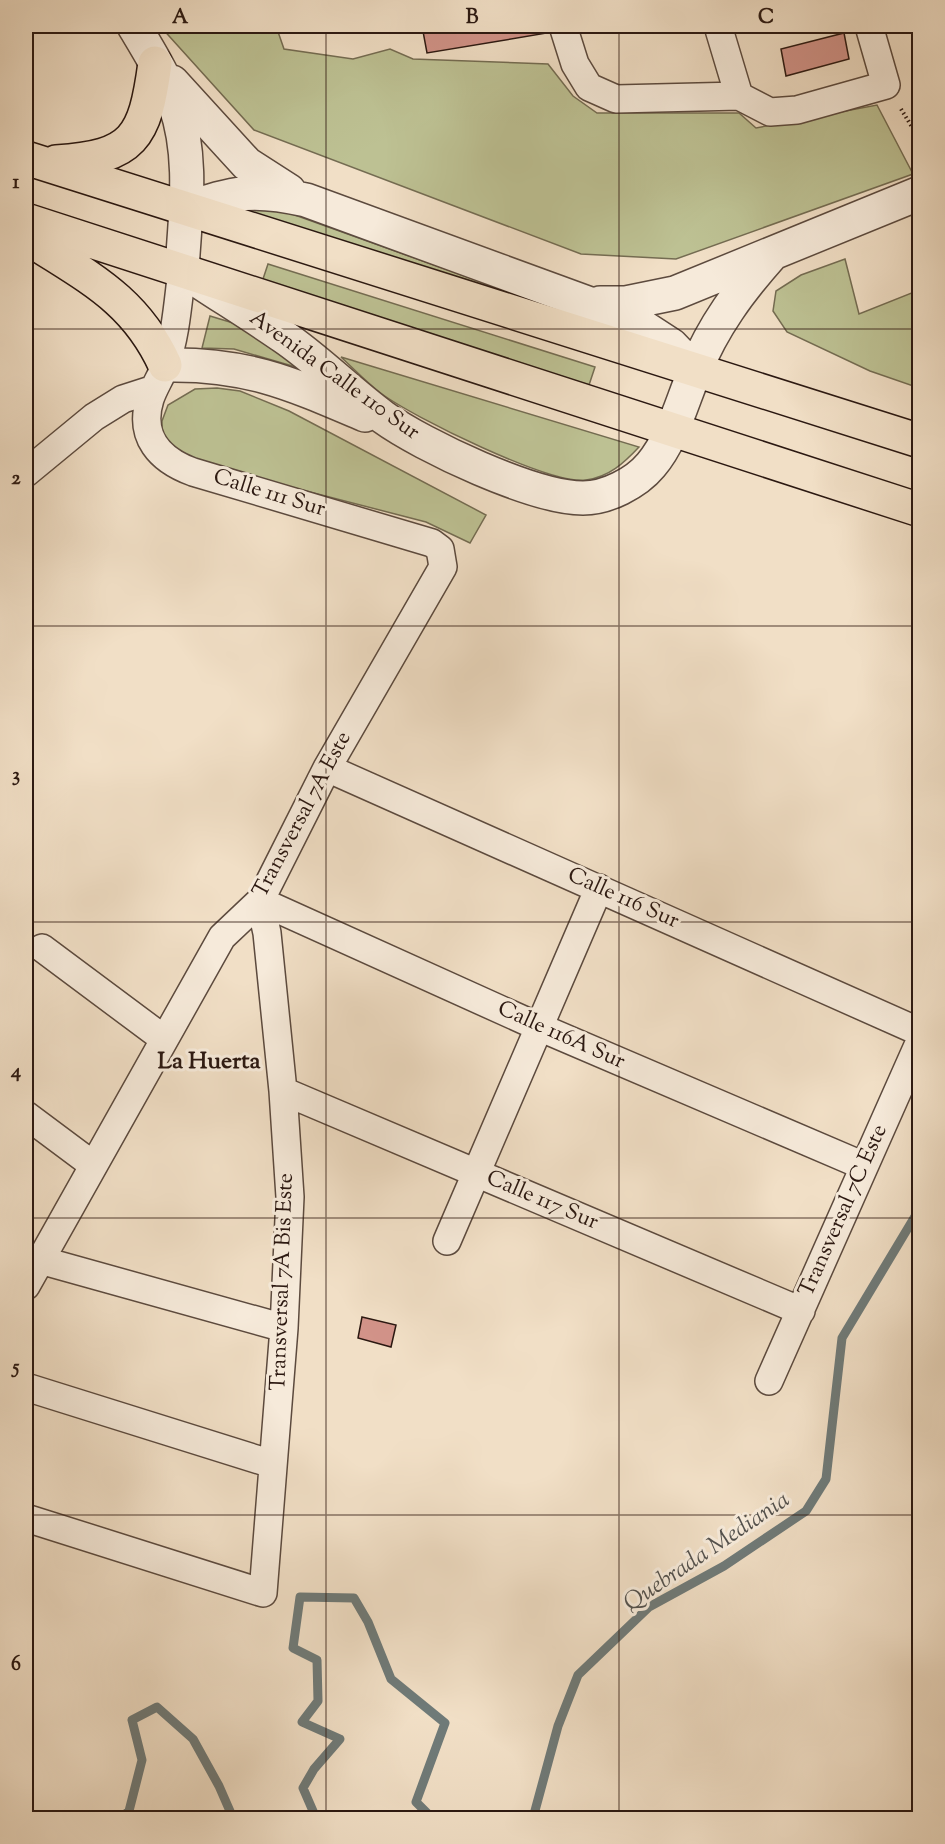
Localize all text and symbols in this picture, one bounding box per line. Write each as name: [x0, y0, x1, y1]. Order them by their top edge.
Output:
text: A: [172, 4, 189, 33]
text: B: [466, 4, 479, 33]
text: C: [758, 4, 774, 33]
text: 1: [13, 169, 20, 198]
street label: Avenida Calle 110 Sur: [242, 303, 426, 449]
street label: Calle 111 Sur: [209, 462, 329, 526]
text: 2: [11, 465, 21, 494]
street label: Transversal 7A Este: [246, 726, 360, 904]
text: 3: [12, 762, 20, 791]
street label: Calle 116 Sur: [562, 860, 684, 938]
street label: Calle 116A Sur: [492, 994, 630, 1078]
district label: La Huerta: [158, 1045, 261, 1079]
text: 4: [10, 1058, 21, 1087]
street label: Transversal 7C Este: [792, 1120, 896, 1302]
street label: Calle 117 Sur: [481, 1163, 603, 1239]
street label: Transversal 7A Bis Este: [263, 1173, 303, 1391]
text: 5: [11, 1354, 20, 1383]
water label: Quebrada Mediania: [617, 1484, 797, 1620]
text: 6: [11, 1651, 21, 1680]

